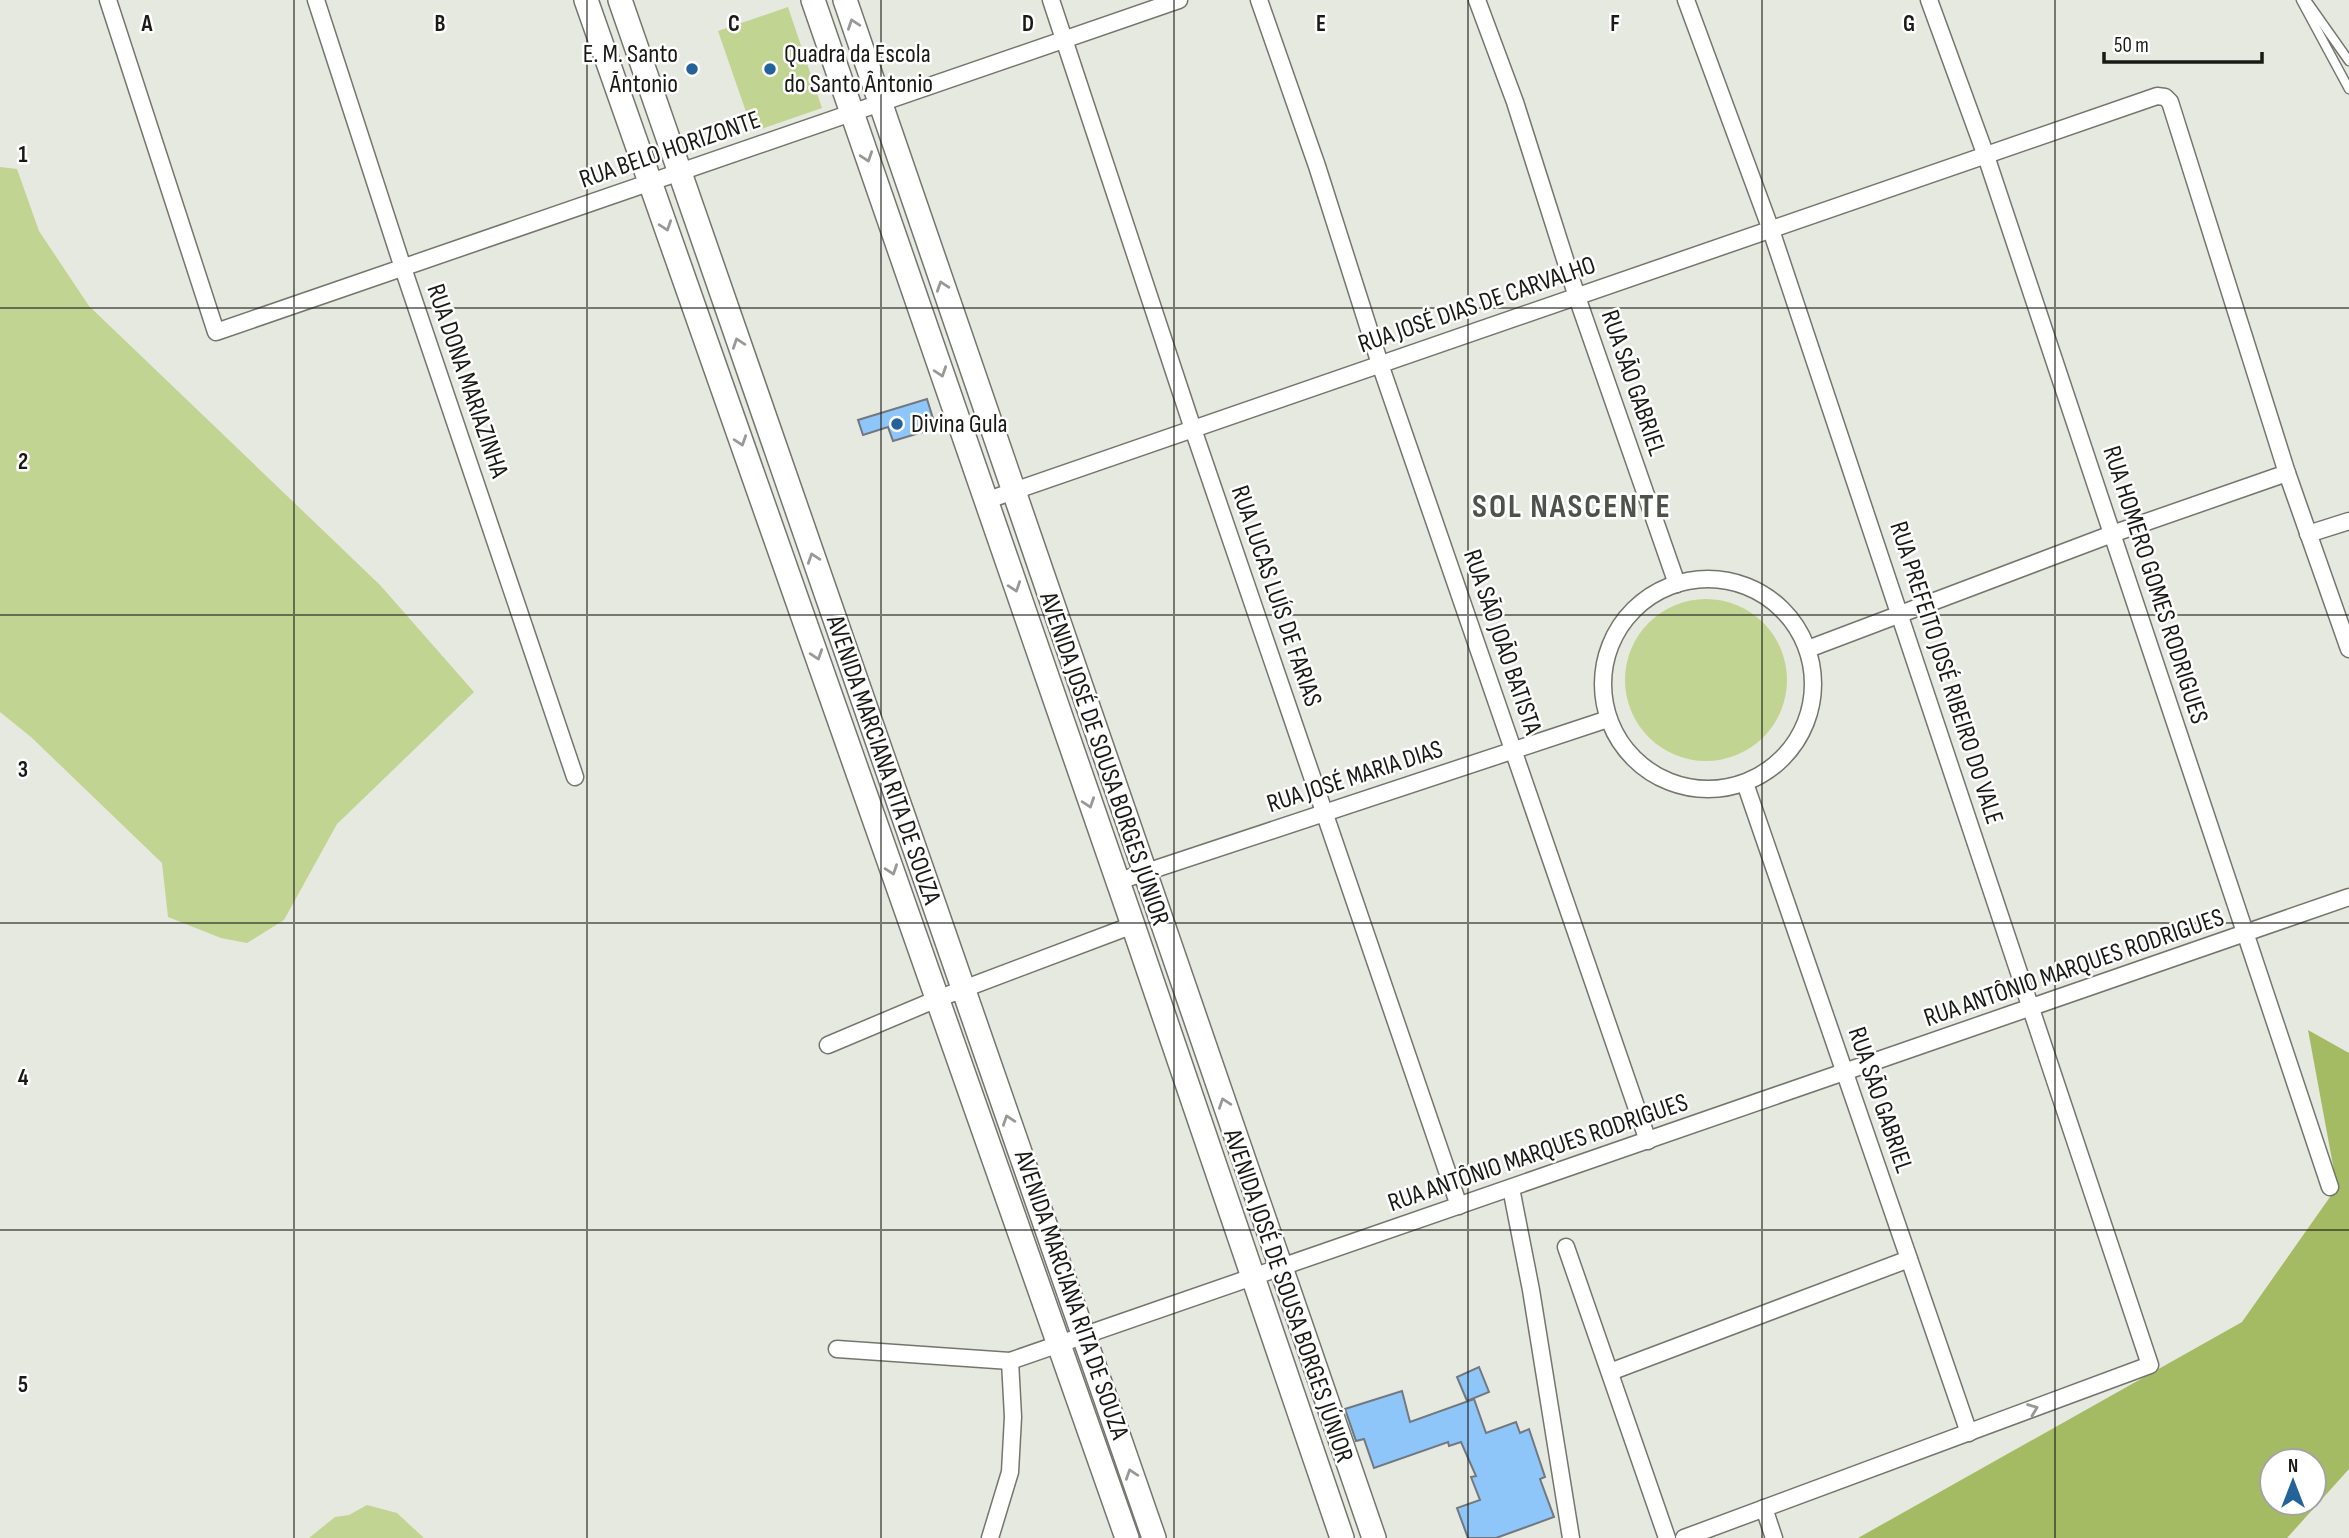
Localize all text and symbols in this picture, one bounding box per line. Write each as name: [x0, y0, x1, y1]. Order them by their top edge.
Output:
text: A: [141, 10, 154, 38]
text: B: [435, 10, 446, 38]
text: C: [728, 10, 740, 38]
text: D: [1022, 10, 1034, 38]
text: E: [1316, 10, 1326, 38]
text: F: [1610, 10, 1620, 38]
text: G: [1903, 10, 1915, 38]
one-way arrow: [847, 18, 861, 31]
scale bar: [2104, 21, 2262, 65]
text: 50 m: [2114, 33, 2149, 58]
place label: E. M. Santo Ãntonio: [583, 39, 678, 100]
place label: Quadra da Escola do Santo Ântonio: [784, 39, 933, 100]
marker: E. M. Santo Ãntonio: [684, 61, 700, 77]
marker: Quadra da Escola do Santo Ântonio: [762, 61, 778, 77]
street label: RUA BELO HORIZONTE: [575, 105, 765, 195]
text: 1: [18, 141, 28, 169]
one-way arrow: [859, 151, 873, 163]
one-way arrow: [657, 220, 671, 232]
street label: RUA JOSÉ DIAS DE CARVALHO: [1354, 250, 1600, 360]
street label: RUA DONA MARIAZINHA: [419, 280, 515, 483]
one-way arrow: [936, 280, 950, 292]
street label: RUA SÃO GABRIEL: [1594, 306, 1673, 460]
one-way arrow: [732, 337, 746, 350]
one-way arrow: [933, 366, 947, 378]
place label: Divina Gula: [911, 409, 1008, 440]
marker: Divina Gula: [889, 416, 905, 432]
one-way arrow: [733, 434, 747, 446]
street label: RUA HOMERO GOMES RODRIGUES: [2095, 442, 2215, 728]
text: 2: [18, 448, 28, 476]
street label: RUA LUCAS LUÍS DE FARIAS: [1224, 481, 1328, 711]
district label: SOL NASCENTE: [1472, 487, 1672, 527]
street label: RUA PREFEITO JOSÉ RIBEIRO DO VALE: [1882, 518, 2010, 828]
street label: RUA SÃO JOÃO BATISTA: [1456, 545, 1548, 739]
one-way arrow: [807, 553, 821, 565]
one-way arrow: [1007, 581, 1021, 593]
street label: AVENIDA JOSÉ DE SOUSA BORGES JÚNIOR: [1032, 587, 1176, 930]
street label: AVENIDA MARCIANA RITA DE SOUZA: [819, 611, 947, 909]
one-way arrow: [808, 649, 822, 661]
street label: RUA JOSÉ MARIA DIAS: [1263, 734, 1447, 820]
text: 3: [18, 756, 28, 784]
one-way arrow: [1081, 796, 1095, 808]
one-way arrow: [884, 863, 898, 876]
street label: RUA ANTÔNIO MARQUES RODRIGUES: [1920, 902, 2228, 1034]
street label: RUA SÃO GABRIEL: [1841, 1023, 1920, 1177]
text: 4: [18, 1064, 29, 1092]
street label: RUA ANTÔNIO MARQUES RODRIGUES: [1384, 1087, 1692, 1219]
one-way arrow: [1218, 1097, 1232, 1109]
one-way arrow: [1002, 1114, 1016, 1126]
street label: AVENIDA JOSÉ DE SOUSA BORGES JÚNIOR: [1216, 1124, 1360, 1467]
street label: AVENIDA MARCIANA RITA DE SOUZA: [1007, 1146, 1135, 1444]
text: 5: [18, 1371, 28, 1399]
one-way arrow: [2027, 1403, 2039, 1417]
north arrow: [2258, 1447, 2328, 1517]
text: N: [2288, 1455, 2298, 1478]
one-way arrow: [1125, 1468, 1139, 1480]

